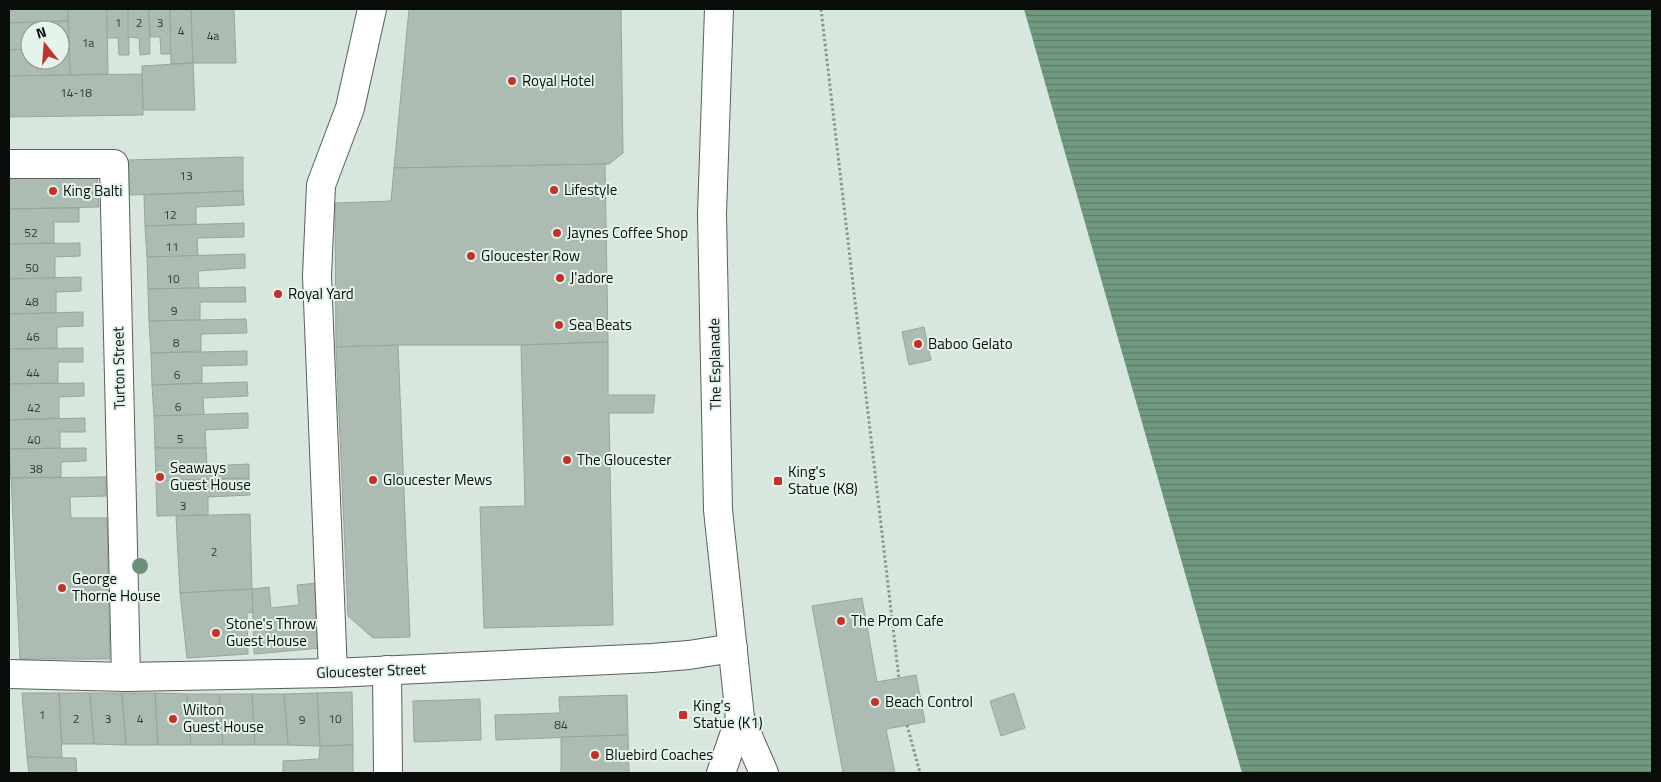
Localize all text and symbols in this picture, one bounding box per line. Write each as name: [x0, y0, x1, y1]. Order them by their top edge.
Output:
house number: 1: [115, 13, 121, 32]
house number: 2: [136, 13, 142, 32]
house number: 3: [157, 13, 163, 32]
north arrow: [20, 20, 70, 70]
text: N: [33, 21, 49, 44]
house number: 4: [178, 21, 185, 40]
house number: 4a: [207, 26, 219, 45]
house number: 1a: [82, 33, 94, 52]
place label: Royal Hotel: [522, 69, 594, 92]
marker: Royal Hotel: [506, 75, 518, 87]
house number: 14-18: [60, 83, 92, 102]
house number: 13: [179, 166, 193, 185]
place label: Lifestyle: [564, 178, 617, 201]
place label: King Balti: [63, 179, 123, 202]
marker: Lifestyle: [548, 184, 560, 196]
marker: King Balti: [47, 185, 59, 197]
house number: 12: [163, 205, 177, 224]
place label: Jaynes Coffee Shop: [567, 221, 688, 244]
house number: 52: [24, 223, 38, 242]
marker: Jaynes Coffee Shop: [551, 227, 563, 239]
house number: 11: [165, 237, 179, 256]
place label: Gloucester Row: [481, 244, 580, 267]
marker: Gloucester Row: [465, 250, 477, 262]
house number: 50: [25, 258, 39, 277]
place label: J'adore: [570, 266, 613, 289]
house number: 10: [166, 269, 180, 288]
marker: J'adore: [554, 272, 566, 284]
place label: Royal Yard: [288, 282, 354, 305]
marker: Royal Yard: [272, 288, 284, 300]
house number: 48: [25, 292, 39, 311]
house number: 9: [171, 301, 178, 320]
place label: Sea Beats: [569, 313, 632, 336]
street label: The Esplanade: [702, 318, 727, 410]
marker: Sea Beats: [553, 319, 565, 331]
street label: Turton Street: [106, 326, 131, 410]
house number: 46: [26, 327, 40, 346]
place label: Baboo Gelato: [928, 332, 1013, 355]
house number: 8: [173, 333, 180, 352]
marker: Baboo Gelato: [912, 338, 924, 350]
house number: 44: [26, 363, 40, 382]
house number: 6: [174, 365, 181, 384]
house number: 6: [175, 397, 182, 416]
house number: 42: [27, 398, 41, 417]
house number: 5: [177, 429, 184, 448]
house number: 40: [27, 430, 41, 449]
place label: The Gloucester: [577, 448, 671, 471]
marker: The Gloucester: [561, 454, 573, 466]
place label: Seaways Guest House: [170, 456, 251, 496]
house number: 38: [29, 459, 43, 478]
place label: King's Statue (K8): [788, 460, 858, 500]
place label: Gloucester Mews: [383, 468, 492, 491]
marker: Seaways Guest House: [154, 471, 166, 483]
marker: Gloucester Mews: [367, 474, 379, 486]
marker: King's Statue (K8): [772, 475, 784, 487]
house number: 3: [180, 496, 186, 515]
house number: 2: [211, 542, 217, 561]
place label: George Thorne House: [72, 567, 160, 607]
marker: George Thorne House: [56, 582, 68, 594]
place label: The Prom Cafe: [851, 609, 944, 632]
place label: Stone's Throw Guest House: [226, 612, 316, 652]
marker: The Prom Cafe: [835, 615, 847, 627]
marker: Stone's Throw Guest House: [210, 627, 222, 639]
street label: Gloucester Street: [316, 657, 427, 684]
place label: Beach Control: [885, 690, 973, 713]
place label: King's Statue (K1): [693, 694, 763, 734]
marker: Beach Control: [869, 696, 881, 708]
place label: Wilton Guest House: [183, 698, 264, 738]
house number: 1: [39, 705, 45, 724]
house number: 2: [73, 709, 79, 728]
house number: 3: [105, 709, 111, 728]
house number: 4: [137, 709, 144, 728]
house number: 10: [328, 709, 342, 728]
marker: King's Statue (K1): [677, 709, 689, 721]
house number: 9: [299, 710, 306, 729]
marker: Wilton Guest House: [167, 713, 179, 725]
house number: 84: [554, 715, 568, 734]
place label: Bluebird Coaches: [605, 743, 713, 766]
marker: Bluebird Coaches: [589, 749, 601, 761]

